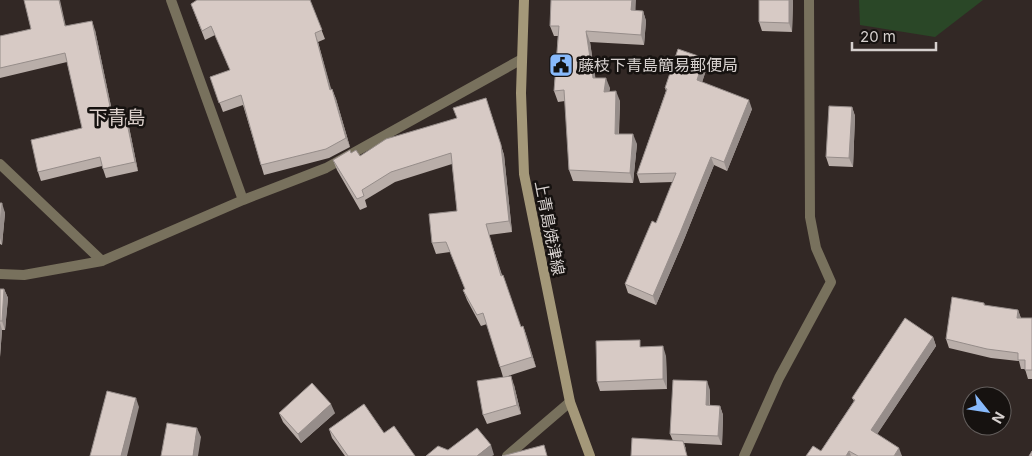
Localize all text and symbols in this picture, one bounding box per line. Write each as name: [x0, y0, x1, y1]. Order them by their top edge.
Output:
scale bar: [852, 20, 936, 52]
text: 20 m: [860, 27, 896, 46]
public building icon: 藤枝下青島簡易郵便局: [548, 52, 574, 78]
place label: 藤枝下青島簡易郵便局: [578, 55, 738, 75]
district label: 下青島: [88, 106, 146, 129]
street label: 上青島焼津線: [531, 179, 569, 277]
north arrow: [962, 386, 1012, 436]
text: N: [989, 409, 1009, 427]

